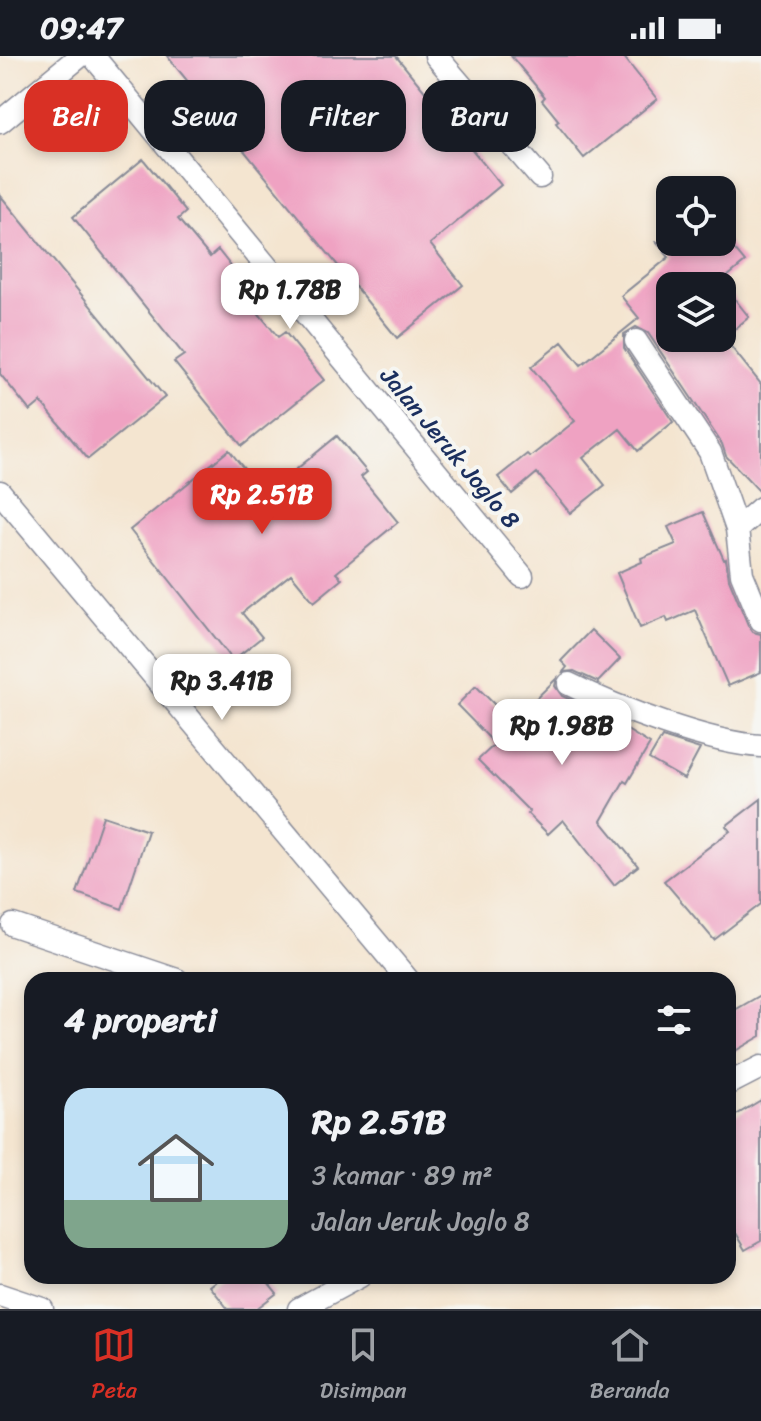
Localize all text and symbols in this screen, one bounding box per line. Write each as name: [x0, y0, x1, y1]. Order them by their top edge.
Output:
text: 09:47: [40, 1, 122, 55]
chip: Beli: [24, 80, 128, 152]
chip: Sewa: [144, 80, 265, 152]
chip: Filter: [281, 80, 406, 152]
chip: Baru: [422, 80, 536, 152]
map controls: [656, 176, 736, 352]
button: locate: [656, 176, 736, 256]
pin: Rp 1.78B: [207, 263, 373, 331]
text: Rp 1.78B: [239, 266, 341, 312]
button: layers: [656, 272, 736, 352]
street label: Jalan Jeruk Joglo 8: [369, 357, 531, 538]
pin: Rp 2.51B: [179, 468, 345, 536]
text: Rp 2.51B: [211, 471, 313, 517]
pin: Rp 3.41B: [139, 654, 305, 722]
text: Rp 3.41B: [171, 657, 273, 703]
pin: Rp 1.98B: [479, 699, 645, 767]
text: Rp 1.98B: [510, 702, 614, 748]
text: 4 properti: [64, 990, 217, 1050]
icon: filters: [652, 998, 696, 1042]
text: Rp 2.51B: [312, 1092, 446, 1152]
icon: home: [128, 1120, 224, 1216]
text: 3 kamar · 89 m²: [312, 1152, 493, 1198]
text: Jalan Jeruk Joglo 8: [312, 1198, 530, 1244]
tab: Peta: [92, 1323, 137, 1410]
tab: Disimpan: [320, 1323, 407, 1410]
tab: Beranda: [590, 1323, 669, 1410]

